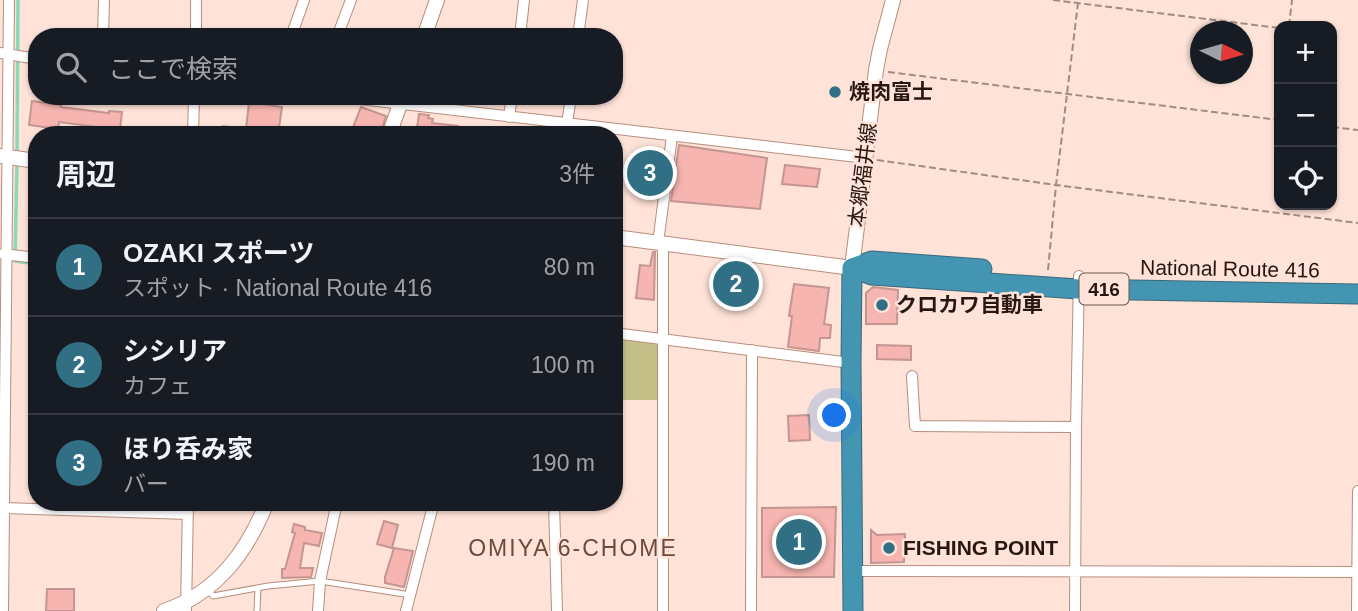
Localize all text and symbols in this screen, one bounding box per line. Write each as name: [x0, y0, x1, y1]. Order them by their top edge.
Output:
north arrow: [1190, 21, 1253, 84]
map controls: [1274, 21, 1337, 210]
button: +: [1274, 21, 1337, 84]
search box: [28, 28, 623, 105]
icon: search: [52, 48, 90, 86]
text: ここで検索: [108, 54, 238, 84]
place label: 焼肉富士: [849, 80, 933, 103]
marker: 焼肉富士: [827, 84, 843, 100]
button: −: [1274, 84, 1337, 147]
street label: 本郷福井線: [845, 121, 880, 228]
pin: 3: [627, 147, 673, 199]
button: locate: [1274, 147, 1337, 210]
text: 周辺: [56, 158, 116, 191]
text: 3件: [559, 161, 595, 187]
text: OZAKI スポーツ: [123, 238, 315, 268]
text: 1: [73, 254, 85, 280]
text: 80 m: [544, 254, 595, 280]
street label: National Route 416: [1140, 255, 1320, 282]
pin: 2: [713, 258, 759, 310]
road number: 416: [1080, 274, 1128, 304]
text: スポット · National Route 416: [123, 275, 432, 301]
place label: クロカワ自動車: [896, 293, 1043, 316]
marker: クロカワ自動車: [874, 297, 890, 313]
text: シシリア: [123, 336, 227, 366]
text: 2: [73, 352, 85, 378]
text: 100 m: [531, 352, 595, 378]
text: カフェ: [123, 373, 192, 399]
your location: [817, 398, 851, 432]
text: ほり呑み家: [123, 434, 253, 464]
text: 3: [73, 450, 85, 476]
text: 190 m: [531, 450, 595, 476]
text: バー: [123, 471, 169, 497]
pin: 1: [776, 516, 822, 568]
district label: OMIYA 6-CHOME: [468, 535, 678, 561]
place label: FISHING POINT: [903, 536, 1058, 559]
marker: FISHING POINT: [881, 540, 897, 556]

